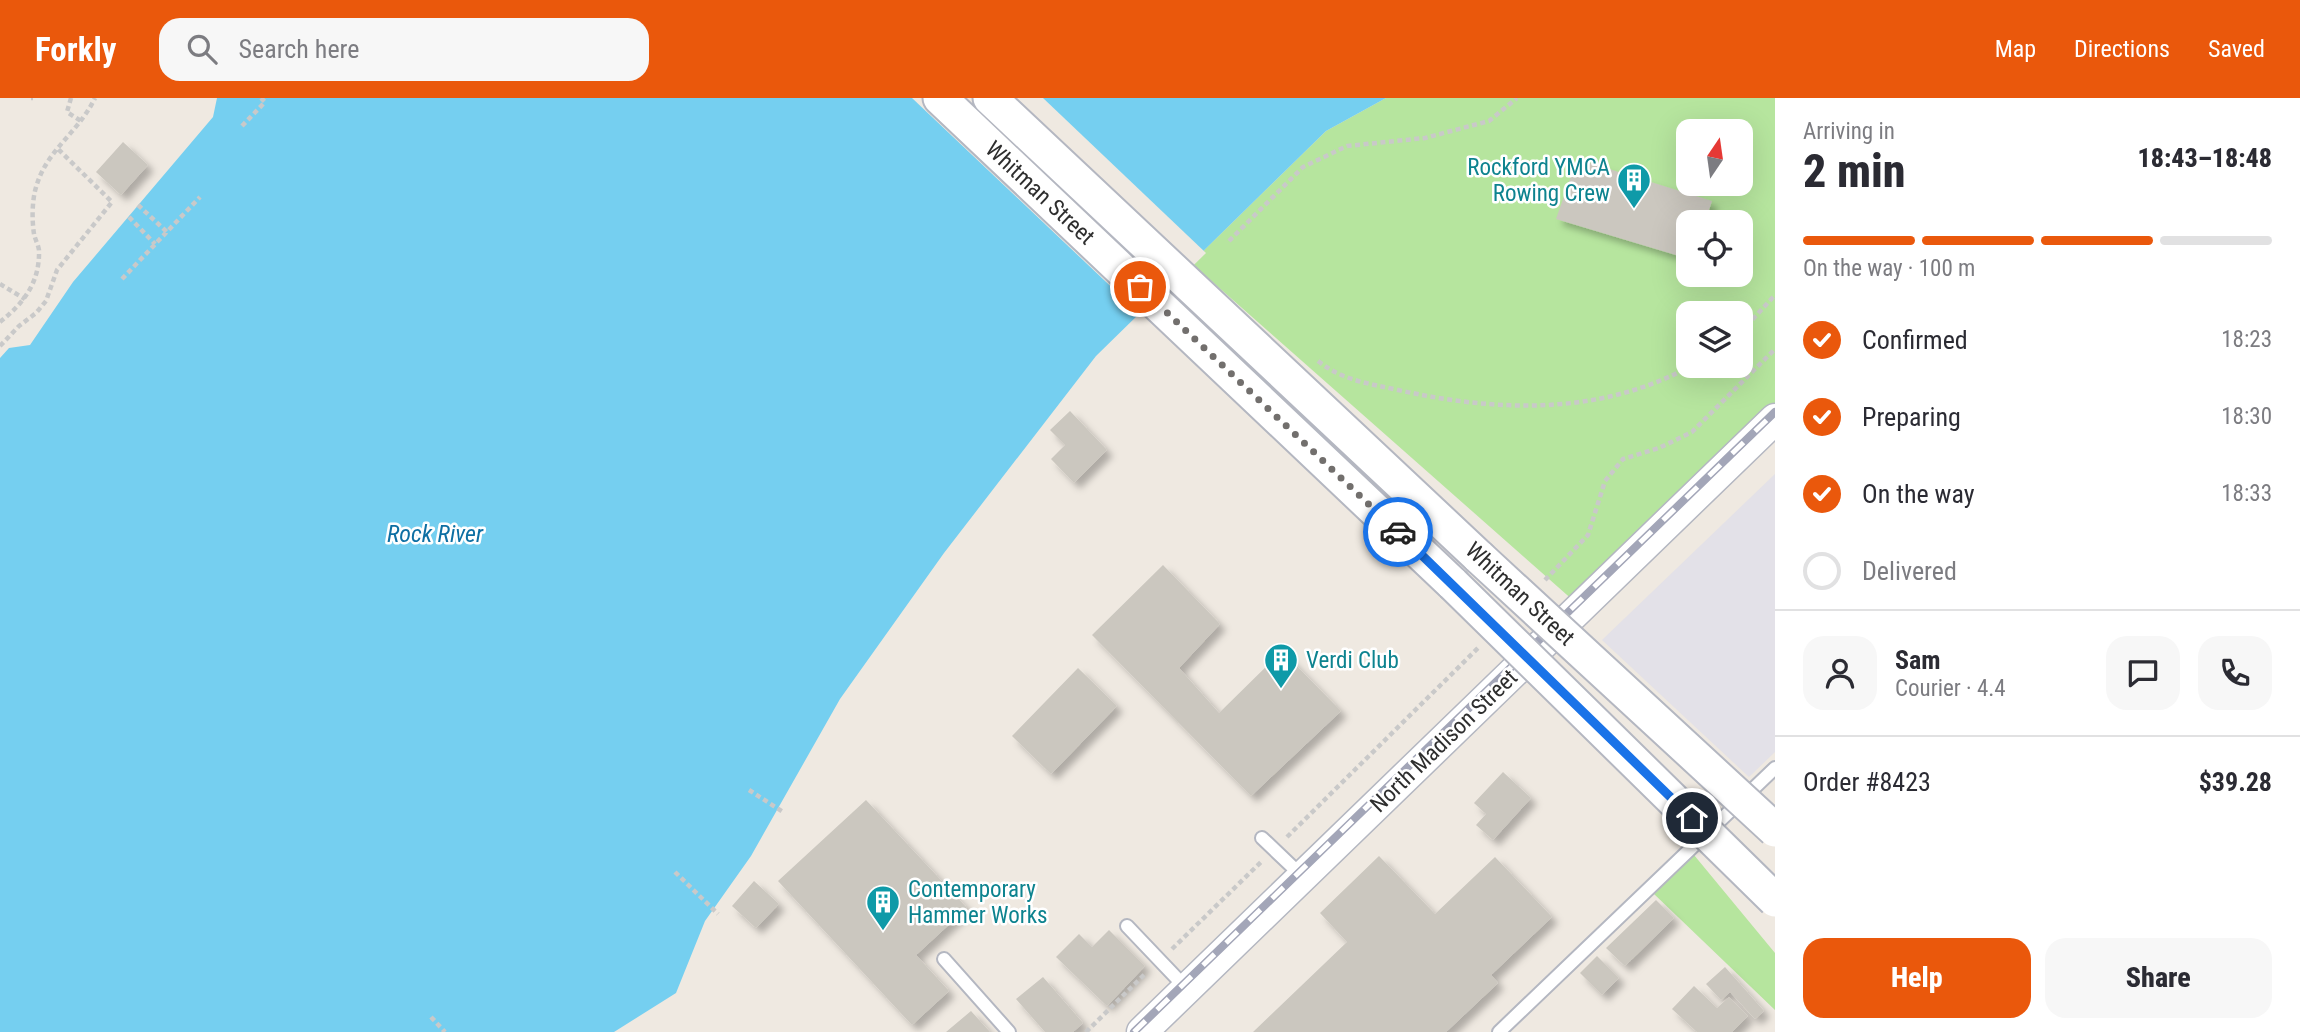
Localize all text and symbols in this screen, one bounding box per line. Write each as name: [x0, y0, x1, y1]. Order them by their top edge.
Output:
search box: [159, 18, 649, 81]
text: Forkly: [35, 30, 117, 69]
icon: search: [183, 30, 221, 68]
text: Search here: [239, 34, 359, 64]
text: Map: [1995, 35, 2036, 63]
text: Directions: [2074, 35, 2170, 63]
text: Saved: [2208, 35, 2265, 63]
text: Arriving in: [1803, 118, 1895, 145]
north arrow: [1676, 119, 1754, 196]
map controls: [1676, 119, 1753, 378]
street label: Whitman Street: [980, 136, 1100, 250]
text: 18:43–18:48: [2138, 143, 2272, 173]
text: 2 min: [1803, 144, 1906, 198]
place label: Rockford YMCA Rowing Crew: [1467, 154, 1610, 207]
building icon: Rockford YMCA Rowing Crew: [1615, 161, 1653, 210]
button: locate: [1676, 210, 1753, 287]
text: On the way · 100 m: [1803, 255, 1975, 282]
pin: [1110, 257, 1170, 317]
icon: bag: [1121, 268, 1159, 306]
button: layers: [1676, 301, 1753, 378]
icon: check: [1803, 321, 1841, 359]
text: Confirmed: [1862, 325, 1968, 355]
text: 18:23: [2221, 326, 2272, 353]
icon: check: [1803, 398, 1841, 436]
text: Preparing: [1862, 402, 1961, 432]
text: 18:30: [2221, 403, 2272, 430]
icon: check: [1803, 475, 1841, 513]
text: On the way: [1862, 479, 1975, 509]
text: 18:33: [2221, 480, 2272, 507]
courier: [1363, 497, 1433, 567]
icon: car: [1379, 513, 1417, 551]
water label: Rock River: [387, 520, 484, 548]
street label: Whitman Street: [1460, 537, 1580, 651]
text: Delivered: [1862, 556, 1957, 586]
button: person: [1803, 636, 1877, 710]
button: chat: [2106, 636, 2180, 710]
button: phone: [2198, 636, 2272, 710]
building icon: Verdi Club: [1262, 641, 1300, 690]
text: Sam: [1895, 645, 1941, 675]
place label: Verdi Club: [1306, 647, 1399, 674]
street label: North Madison Street: [1365, 664, 1523, 818]
text: Courier · 4.4: [1895, 675, 2006, 702]
text: Order #8423: [1803, 767, 1931, 797]
text: $39.28: [2199, 767, 2272, 797]
pin: [1662, 788, 1722, 848]
icon: home: [1673, 799, 1711, 837]
place label: Contemporary Hammer Works: [908, 876, 1048, 929]
building icon: Contemporary Hammer Works: [864, 883, 902, 932]
button: Help: [1803, 938, 2031, 1018]
button: Share: [2045, 938, 2272, 1018]

